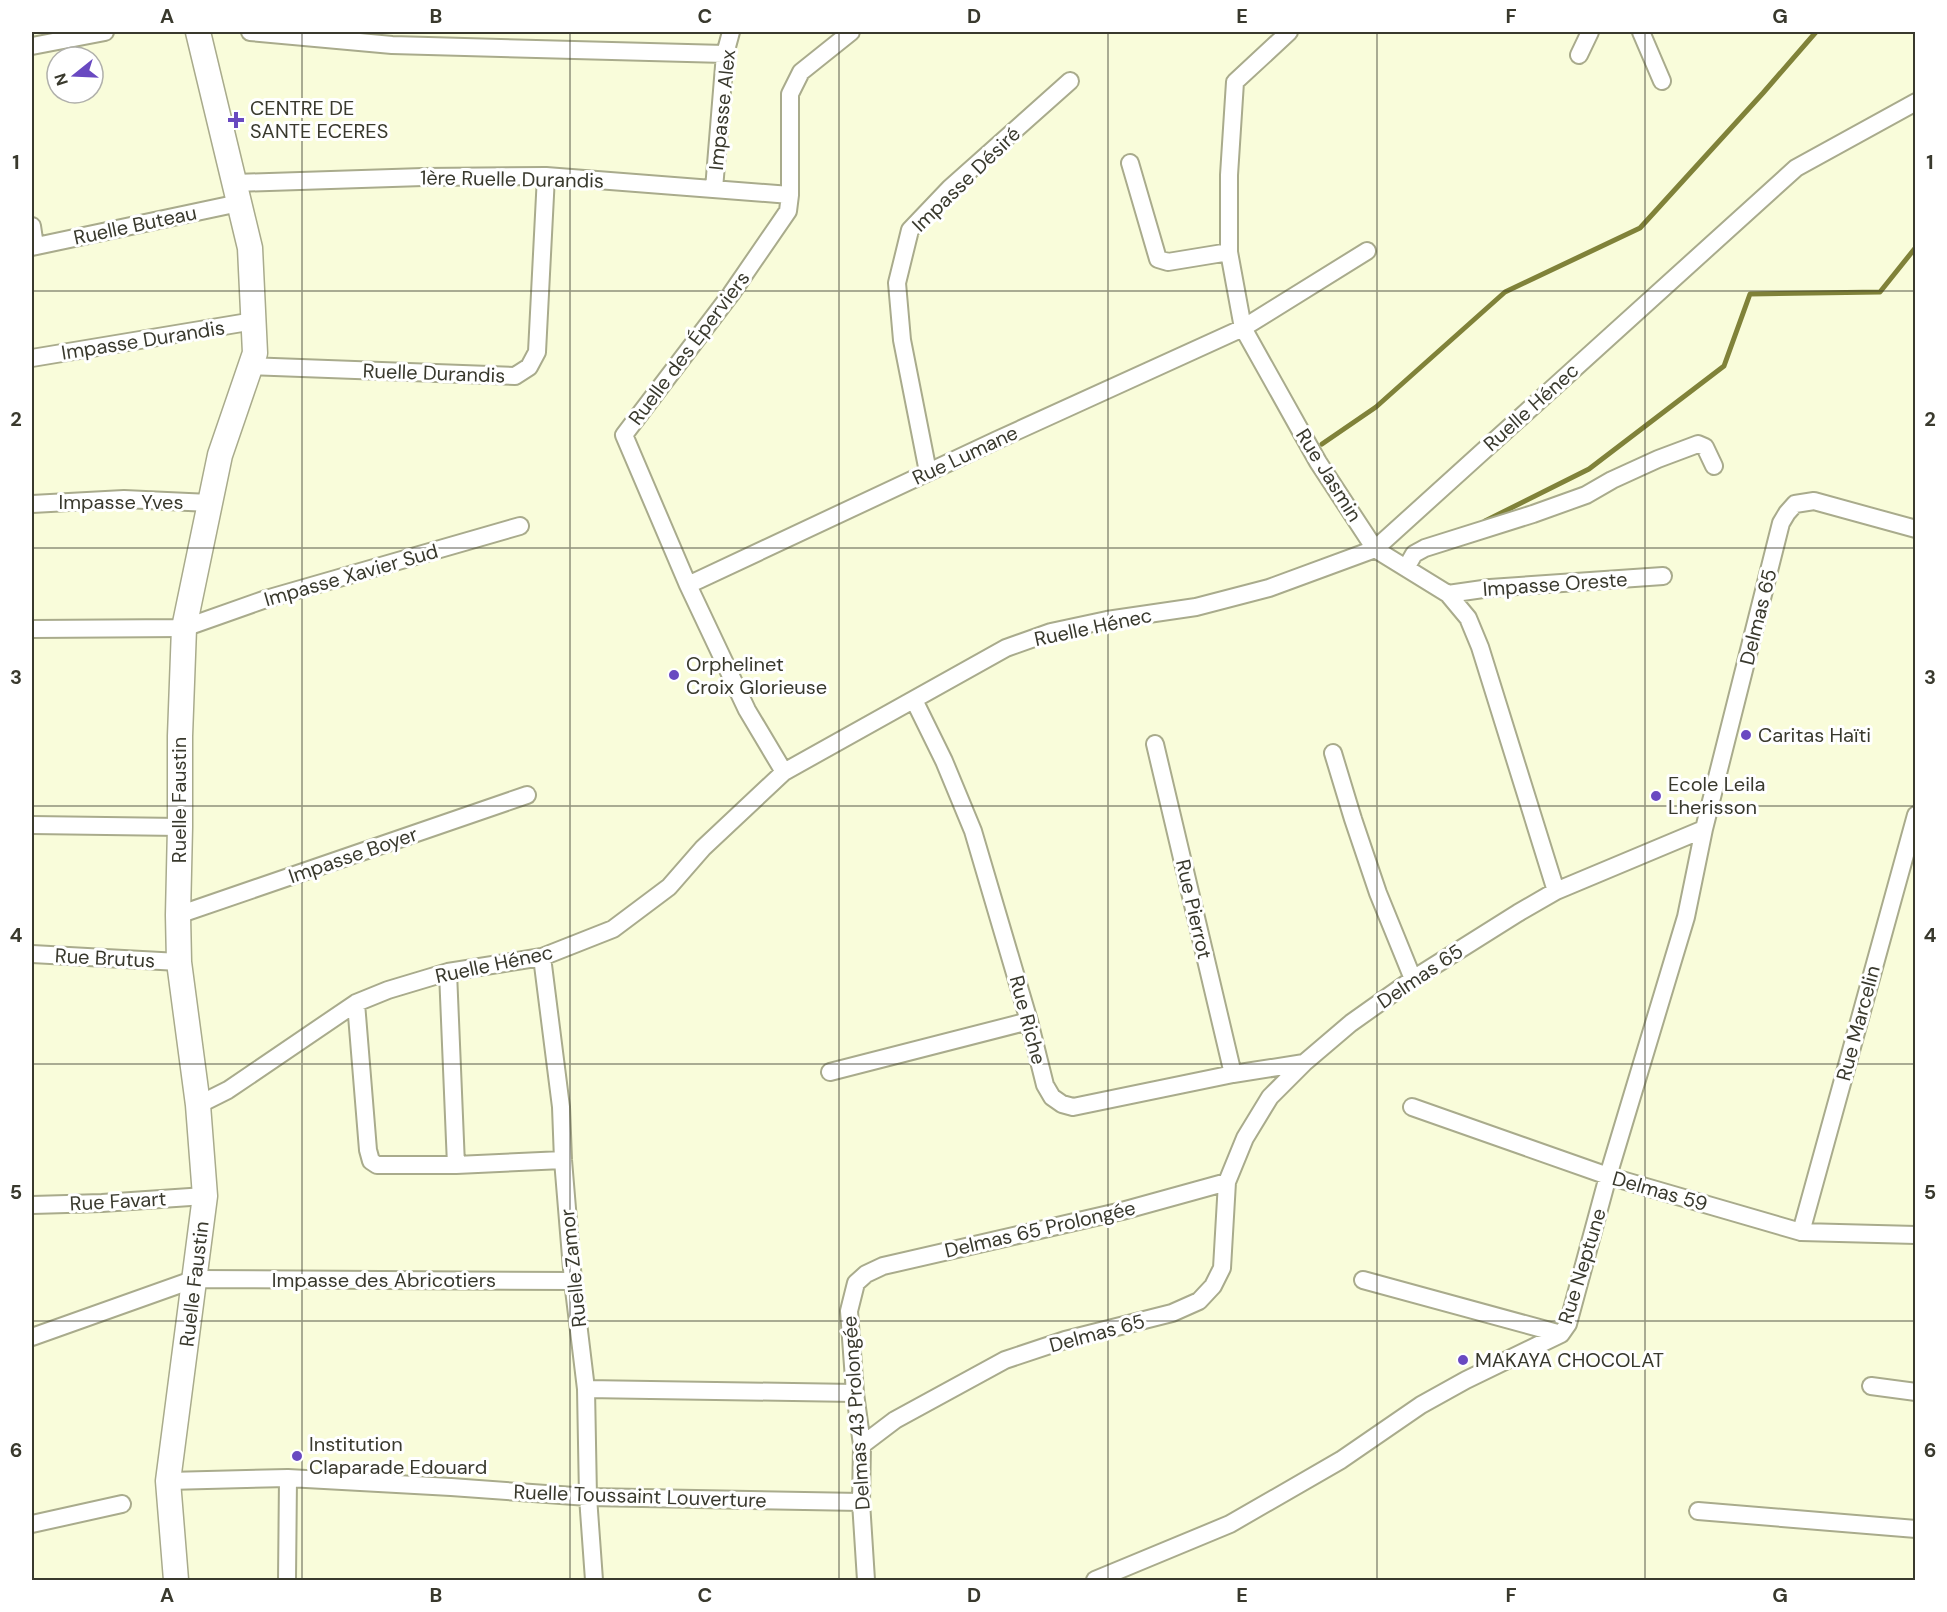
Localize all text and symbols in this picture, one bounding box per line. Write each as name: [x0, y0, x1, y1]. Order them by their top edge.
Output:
text: A: [160, 3, 174, 29]
text: B: [430, 3, 442, 29]
text: C: [698, 3, 712, 29]
text: D: [967, 3, 981, 29]
text: E: [1236, 3, 1248, 29]
text: F: [1505, 3, 1517, 29]
text: G: [1772, 3, 1788, 29]
north arrow: [45, 45, 105, 105]
street label: Impasse Alex: [703, 48, 741, 172]
text: N: [49, 71, 73, 88]
place label: CENTRE DE SANTE ECERES: [250, 95, 388, 144]
marker: CENTRE DE SANTE ECERES: [227, 111, 245, 129]
street label: Impasse Désiré: [906, 121, 1026, 237]
text: 1: [12, 149, 20, 175]
text: 1: [1926, 149, 1934, 175]
street label: 1ère Ruelle Durandis: [420, 164, 604, 194]
street label: Ruelle Buteau: [71, 199, 199, 251]
street label: Ruelle des Éperviers: [623, 266, 755, 430]
street label: Impasse Durandis: [59, 314, 227, 366]
street label: Ruelle Hénec: [1478, 357, 1584, 457]
street label: Ruelle Durandis: [362, 358, 506, 388]
text: 2: [10, 406, 22, 432]
text: 2: [1924, 406, 1936, 432]
street label: Rue Lumane: [908, 419, 1022, 491]
street label: Rue Jasmin: [1290, 424, 1368, 526]
street label: Impasse Yves: [59, 489, 183, 515]
street label: Impasse Xavier Sud: [261, 538, 441, 612]
street label: Impasse Oreste: [1482, 566, 1628, 602]
street label: Delmas 65: [1734, 566, 1782, 668]
street label: Ruelle Hénec: [1032, 602, 1154, 652]
place label: Orphelinet Croix Glorieuse: [686, 651, 827, 700]
text: 3: [10, 664, 22, 690]
text: 3: [1924, 664, 1936, 690]
marker: Orphelinet Croix Glorieuse: [667, 668, 681, 682]
place label: Caritas Haïti: [1758, 722, 1871, 748]
marker: Caritas Haïti: [1739, 728, 1753, 742]
street label: Ruelle Faustin: [166, 737, 192, 863]
place label: Ecole Leila Lherisson: [1668, 771, 1765, 820]
marker: Ecole Leila Lherisson: [1649, 789, 1663, 803]
street label: Impasse Boyer: [285, 821, 421, 889]
street label: Rue Pierrot: [1170, 857, 1218, 962]
text: 4: [10, 922, 23, 948]
text: 4: [1924, 922, 1937, 948]
street label: Delmas 65: [1372, 938, 1468, 1014]
street label: Ruelle Hénec: [433, 939, 555, 989]
street label: Rue Brutus: [54, 942, 156, 974]
street label: Rue Marcelin: [1830, 963, 1886, 1083]
street label: Rue Riche: [1004, 973, 1052, 1067]
street label: Delmas 59: [1609, 1165, 1711, 1217]
text: 5: [10, 1179, 22, 1205]
text: 5: [1924, 1179, 1936, 1205]
street label: Rue Favart: [69, 1185, 167, 1217]
street label: Delmas 65 Prolongée: [942, 1194, 1138, 1264]
street label: Rue Neptune: [1552, 1205, 1612, 1327]
street label: Ruelle Zamor: [554, 1207, 592, 1329]
street label: Ruelle Faustin: [173, 1220, 215, 1348]
street label: Impasse des Abricotiers: [272, 1267, 496, 1293]
street label: Delmas 65: [1046, 1308, 1148, 1358]
street label: Delmas 43 Prolongée: [836, 1315, 876, 1511]
place label: MAKAYA CHOCOLAT: [1475, 1347, 1664, 1373]
marker: MAKAYA CHOCOLAT: [1456, 1353, 1470, 1367]
place label: Institution Claparade Edouard: [309, 1431, 487, 1480]
text: 6: [10, 1437, 22, 1463]
text: 6: [1924, 1437, 1936, 1463]
marker: Institution Claparade Edouard: [290, 1449, 304, 1463]
street label: Ruelle Toussaint Louverture: [513, 1479, 767, 1513]
text: A: [160, 1582, 174, 1608]
text: B: [430, 1582, 442, 1608]
text: C: [698, 1582, 712, 1608]
text: D: [967, 1582, 981, 1608]
text: E: [1236, 1582, 1248, 1608]
text: F: [1505, 1582, 1517, 1608]
text: G: [1772, 1582, 1788, 1608]

